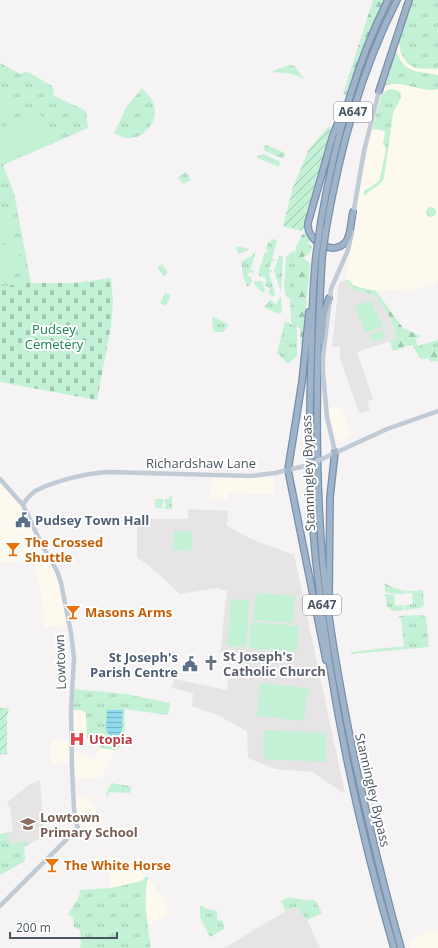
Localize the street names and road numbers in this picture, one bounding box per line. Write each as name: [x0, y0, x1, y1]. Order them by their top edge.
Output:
road number: A647: [334, 102, 372, 122]
street label: Stanningley Bypass: [297, 415, 319, 531]
street label: Richardshaw Lane: [146, 454, 256, 472]
road number: A647: [303, 595, 341, 615]
street label: Lowtown: [50, 634, 70, 690]
street label: Stanningley Bypass: [351, 731, 395, 849]

